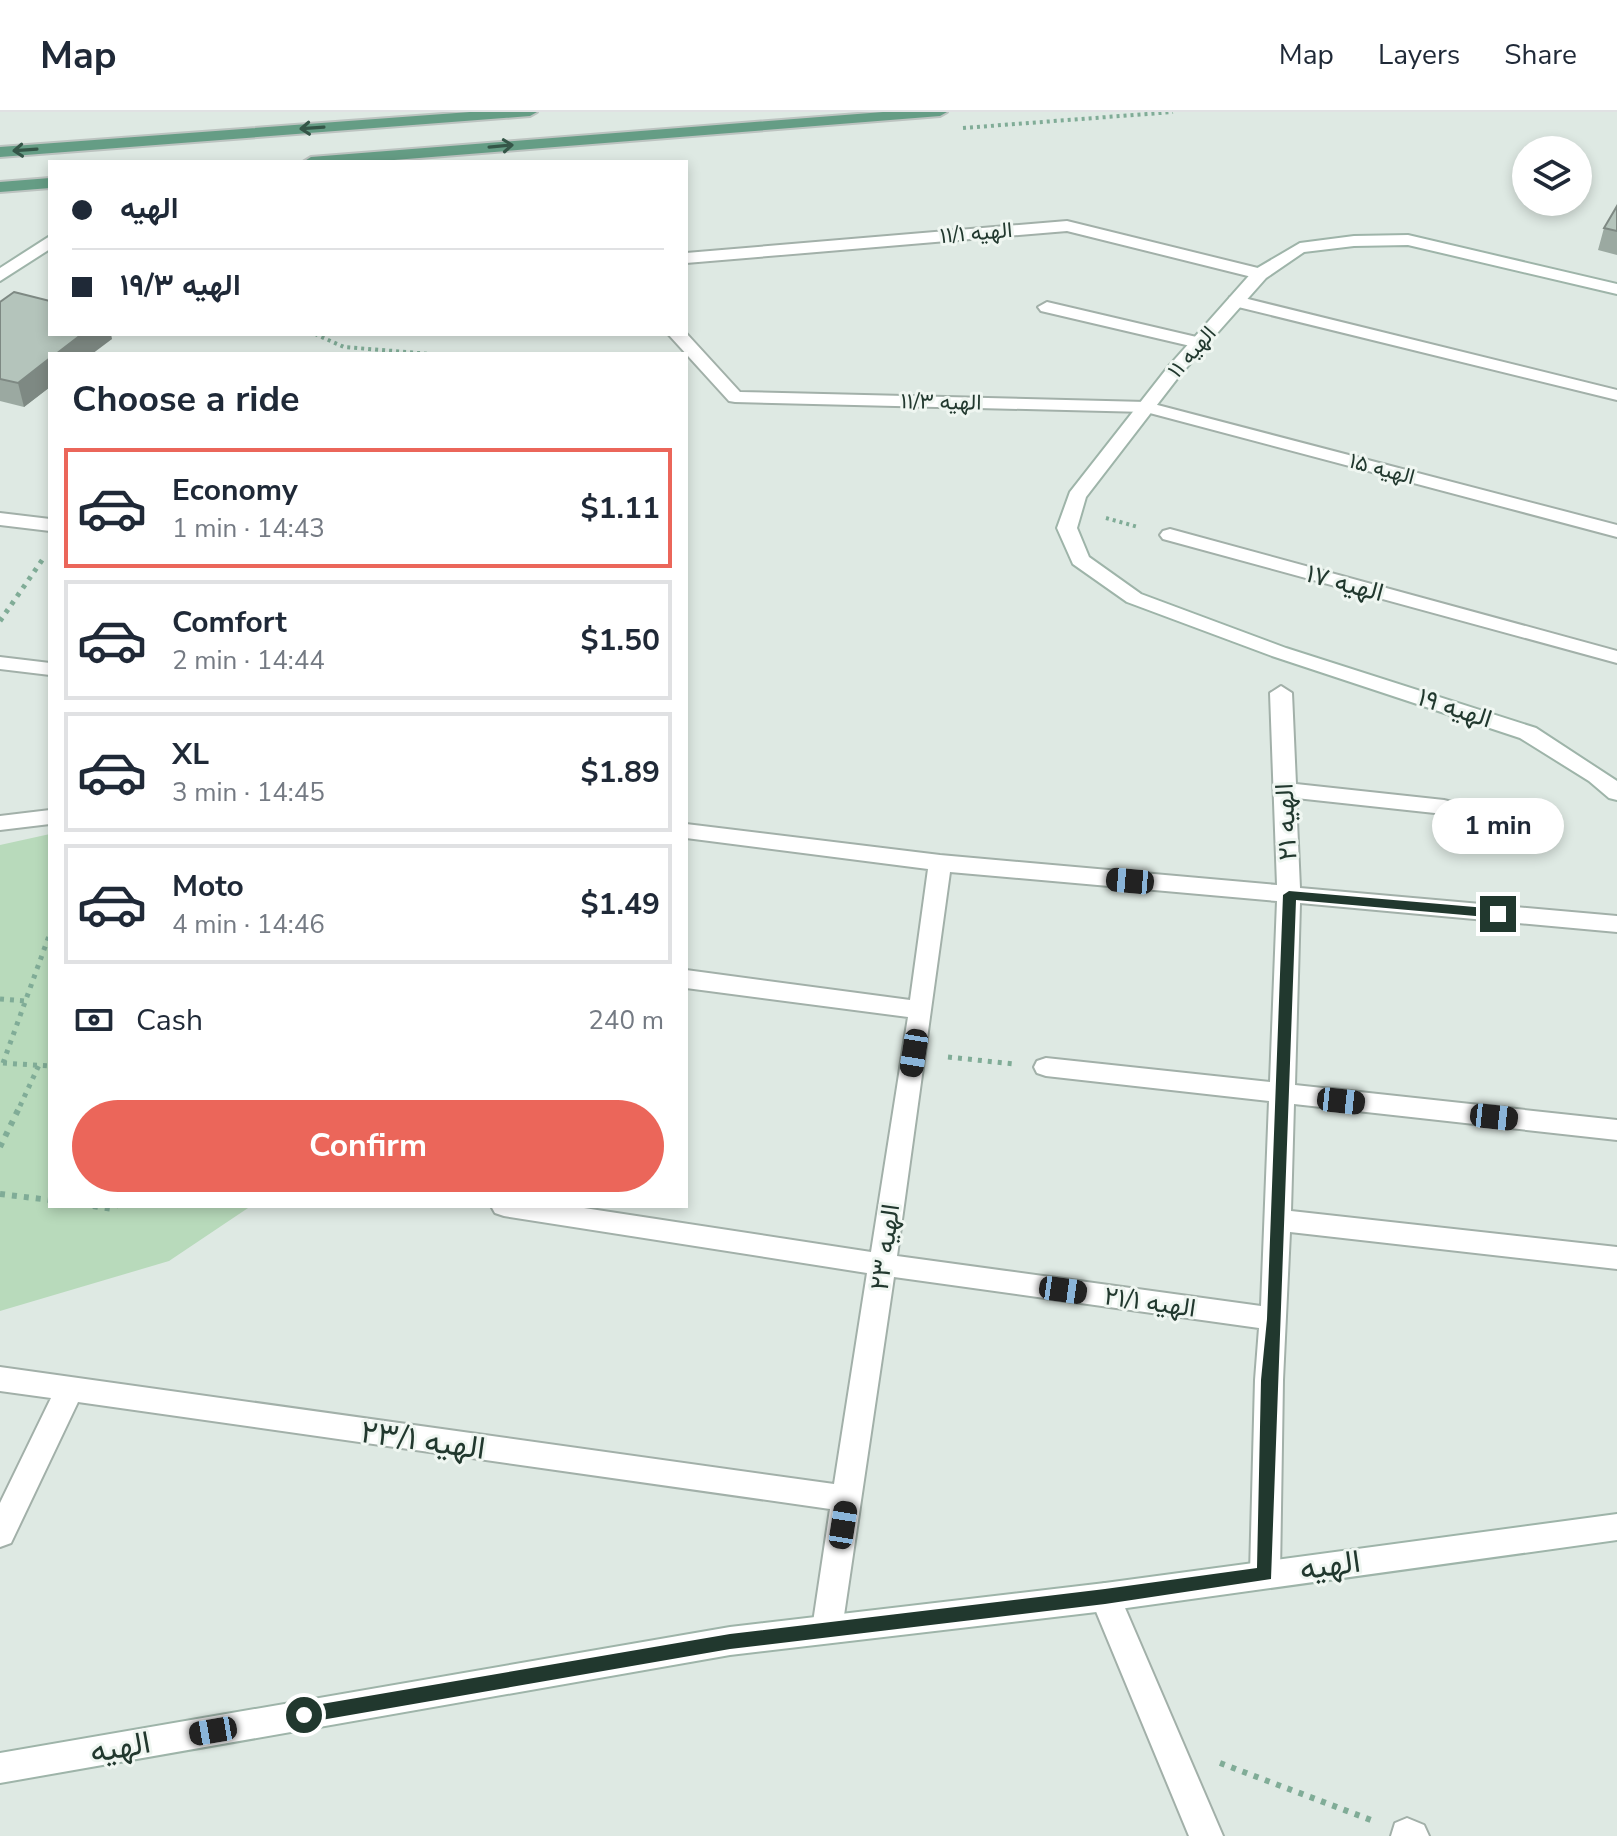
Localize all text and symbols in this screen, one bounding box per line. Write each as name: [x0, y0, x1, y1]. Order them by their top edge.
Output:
text: Map: [40, 30, 117, 81]
text: Map: [1279, 36, 1334, 74]
text: Layers: [1378, 36, 1460, 74]
text: Share: [1504, 36, 1577, 74]
one-way arrow: [299, 121, 326, 136]
map controls: [1512, 136, 1592, 216]
button: layers: [1512, 136, 1592, 216]
one-way arrow: [487, 138, 514, 153]
one-way arrow: [12, 143, 39, 158]
text: الهیه: [120, 188, 179, 229]
street label: الهیه ۱۱/۱: [938, 215, 1014, 251]
text: الهیه ۱۹/۳: [120, 265, 241, 306]
street label: الهیه ۱۱: [1161, 319, 1223, 385]
text: Choose a ride: [72, 375, 300, 424]
street label: الهیه ۱۱/۳: [900, 386, 982, 418]
street label: الهیه ۱۵: [1346, 446, 1418, 492]
text: Economy: [172, 470, 298, 511]
icon: car: [76, 472, 148, 544]
text: $1.11: [581, 488, 660, 529]
text: 1 min · 14:43: [172, 511, 325, 546]
street label: الهیه ۱۷: [1302, 556, 1388, 610]
text: Comfort: [172, 602, 287, 643]
icon: car: [76, 604, 148, 676]
text: $1.50: [581, 620, 660, 661]
text: 2 min · 14:44: [172, 643, 325, 678]
street label: الهیه ۱۹: [1413, 680, 1497, 736]
text: XL: [172, 734, 209, 775]
icon: car: [76, 736, 148, 808]
text: $1.89: [581, 752, 660, 793]
text: 3 min · 14:45: [172, 775, 325, 810]
street label: الهیه ۲۱: [1267, 783, 1305, 861]
callout: 1 min: [1432, 798, 1564, 854]
text: 1 min: [1464, 808, 1532, 843]
text: Moto: [172, 866, 244, 907]
car: [1105, 867, 1155, 895]
icon: car: [76, 868, 148, 940]
text: $1.49: [581, 884, 660, 925]
route end: [1480, 896, 1516, 932]
text: 4 min · 14:46: [172, 907, 325, 942]
icon: cash: [72, 998, 116, 1042]
text: Cash: [136, 1000, 203, 1041]
text: 240 m: [588, 1003, 664, 1038]
car: [898, 1027, 930, 1079]
car: [1316, 1087, 1366, 1115]
button: Confirm: [72, 1100, 664, 1192]
car: [1469, 1103, 1519, 1131]
street label: الهیه ۲۳: [862, 1202, 908, 1292]
car: [1038, 1275, 1088, 1305]
street label: الهیه ۲۱/۱: [1102, 1278, 1198, 1326]
street label: الهیه ۲۳/۱: [358, 1410, 488, 1470]
car: [827, 1499, 859, 1551]
street label: الهیه: [1297, 1539, 1363, 1591]
route start: [286, 1697, 322, 1733]
car: [187, 1715, 239, 1747]
street label: الهیه: [86, 1721, 154, 1773]

